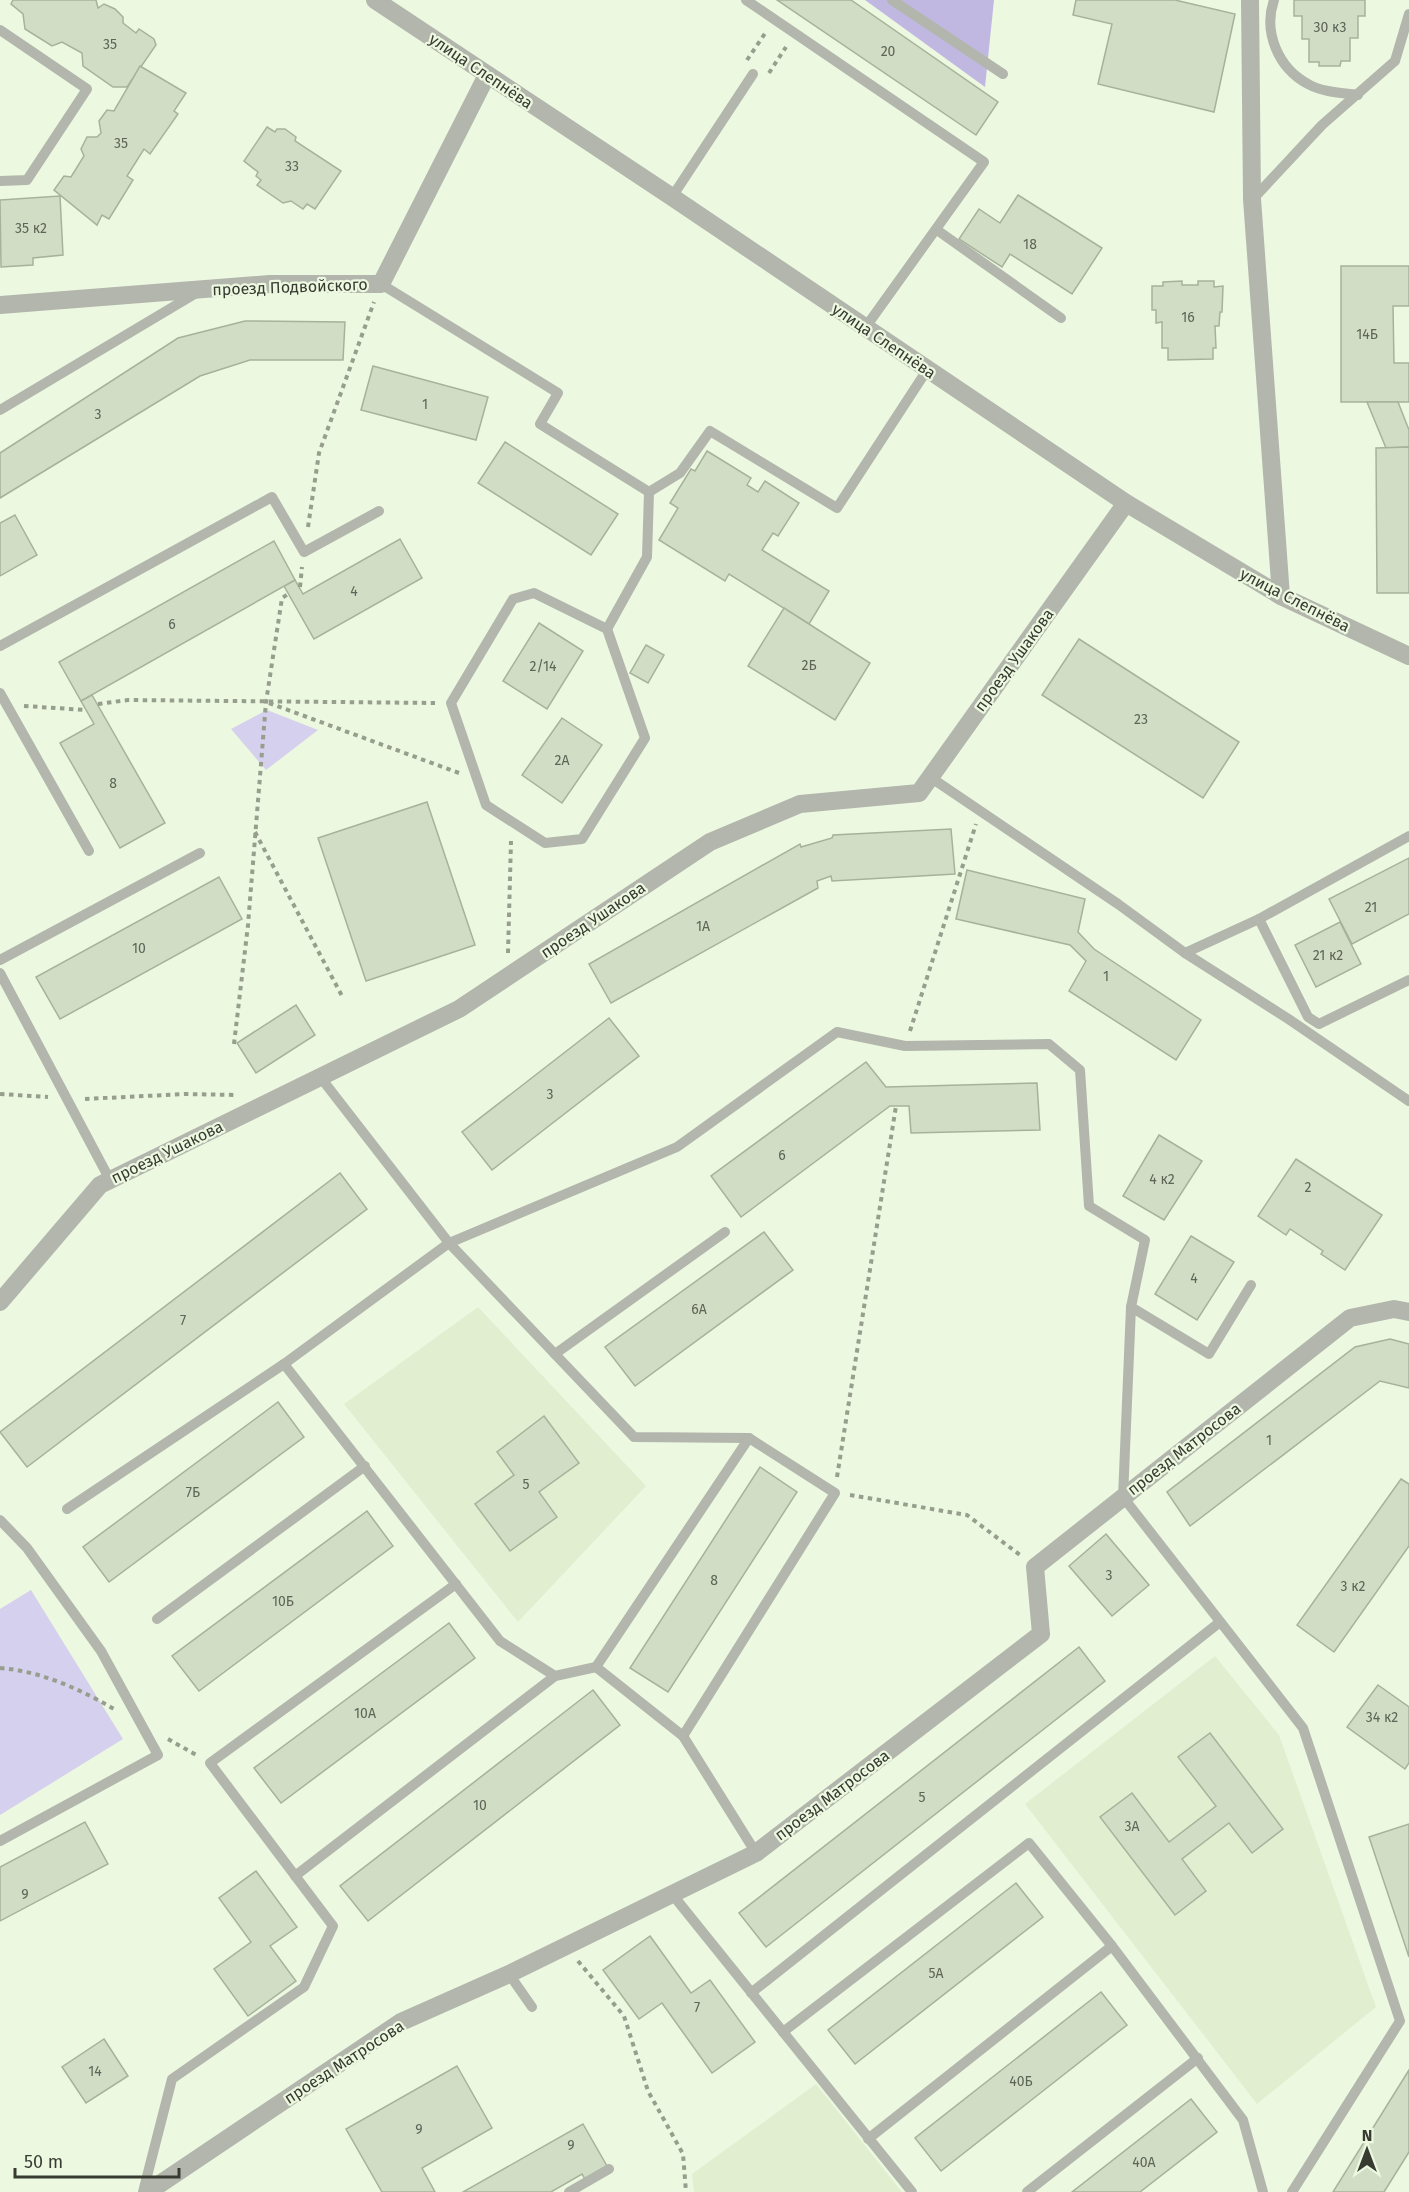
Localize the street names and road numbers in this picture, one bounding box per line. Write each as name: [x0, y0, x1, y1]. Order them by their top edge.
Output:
street label: улица Слепнёва: [426, 29, 536, 113]
street label: проезд Подвойского: [212, 275, 368, 299]
street label: улица Слепнёва: [829, 299, 939, 383]
street label: улица Слепнёва: [1237, 564, 1353, 636]
street label: проезд Ушакова: [970, 605, 1058, 715]
street label: проезд Ушакова: [537, 878, 649, 962]
street label: проезд Ушакова: [108, 1117, 226, 1187]
street label: проезд Матросова: [1123, 1399, 1245, 1499]
street label: проезд Матросова: [771, 1746, 893, 1844]
street label: проезд Матросова: [281, 2016, 407, 2108]

